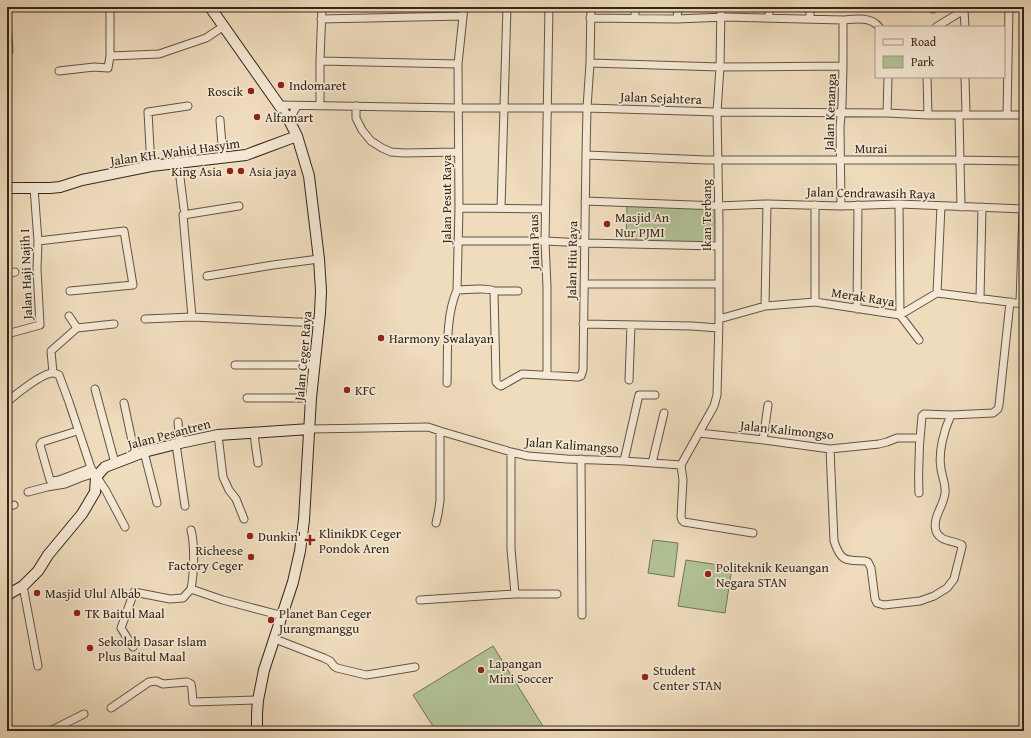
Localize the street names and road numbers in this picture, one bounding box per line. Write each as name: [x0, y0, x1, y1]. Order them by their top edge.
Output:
street label: Jalan Kenanga: [819, 72, 841, 153]
street label: Jalan Sejahtera: [618, 87, 703, 109]
street label: Jalan KH. Wahid Hasyim: [107, 133, 241, 171]
street label: Murai: [855, 139, 888, 158]
street label: Jalan Pesut Raya: [437, 154, 456, 245]
street label: Ikan Terbang: [697, 179, 716, 251]
street label: Jalan Cendrawasih Raya: [804, 182, 936, 204]
street label: Jalan Paus: [524, 214, 544, 272]
street label: Jalan Hiu Raya: [562, 220, 582, 301]
street label: Jalan Haji Najih I: [15, 228, 37, 322]
street label: Merak Raya: [830, 283, 897, 311]
street label: Jalan Ceger Raya: [289, 309, 316, 404]
street label: Jalan Pesantren: [124, 414, 213, 455]
street label: Jalan Kalimongso: [737, 415, 835, 444]
street label: Jalan Kalimangso: [523, 432, 620, 458]

